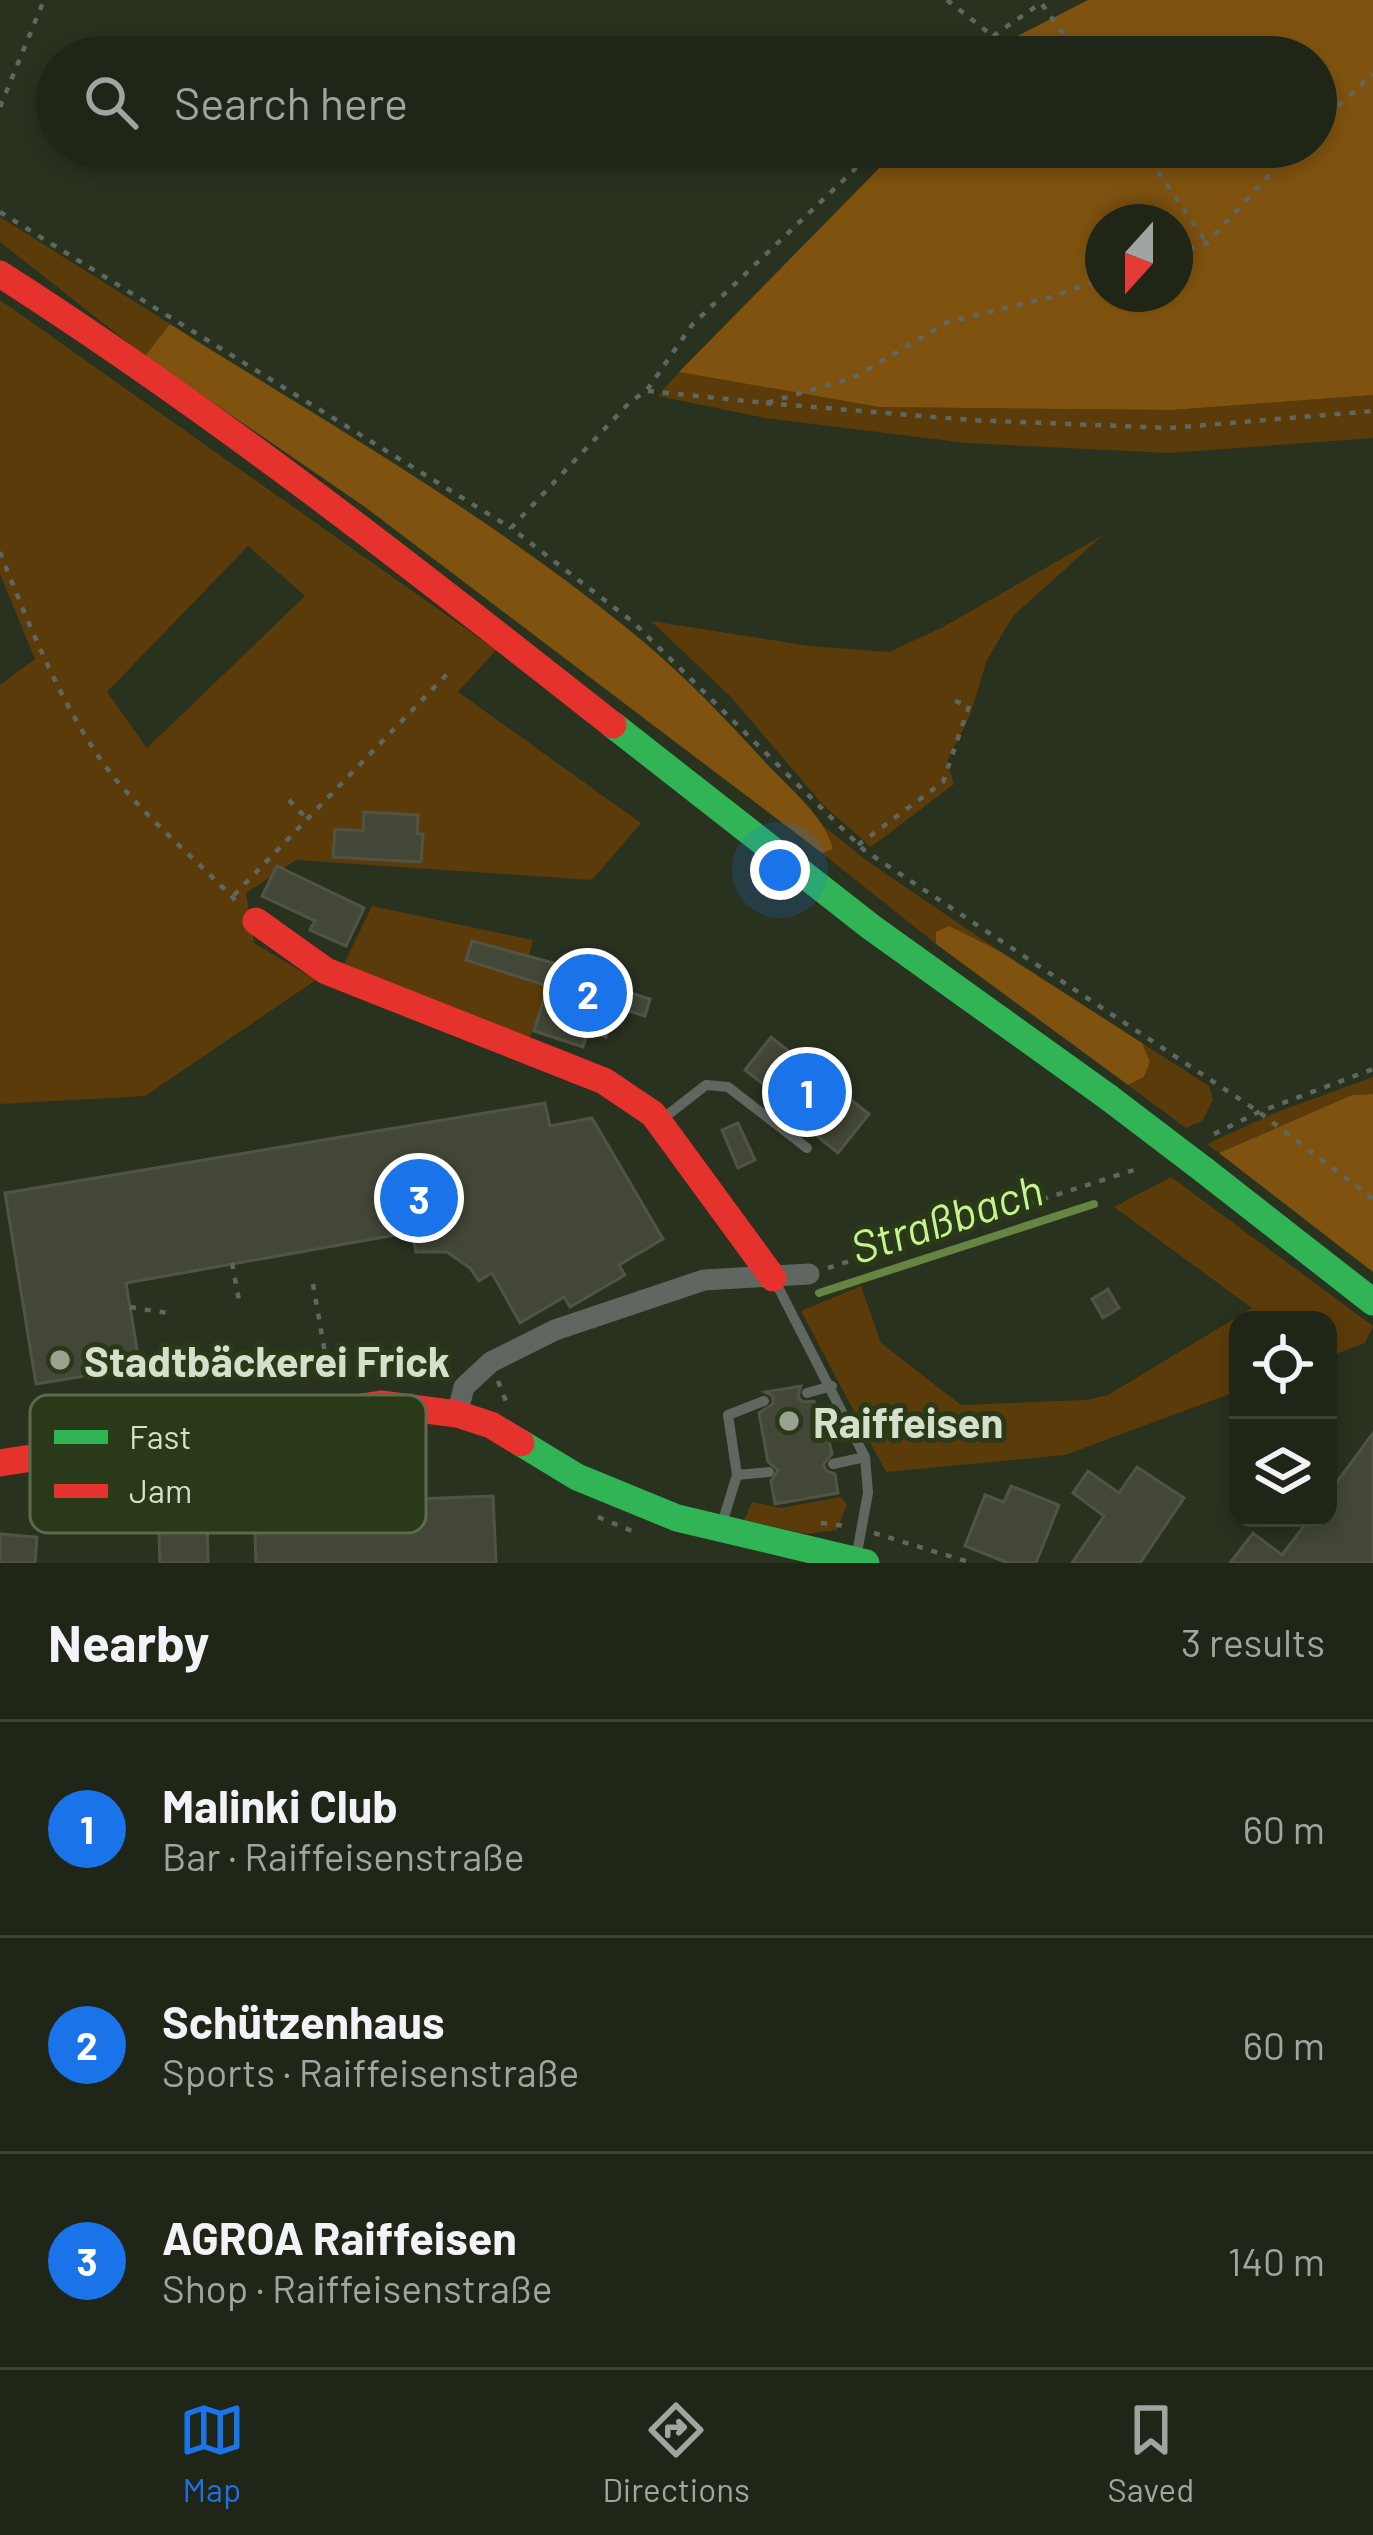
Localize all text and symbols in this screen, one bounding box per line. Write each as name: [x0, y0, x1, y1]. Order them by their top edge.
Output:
search box: [36, 36, 1337, 168]
icon: search: [78, 69, 144, 135]
text: Search here: [174, 75, 408, 129]
north arrow: [1085, 204, 1193, 312]
your location: [750, 840, 810, 900]
pin: 2: [549, 948, 627, 1038]
pin: 1: [768, 1047, 846, 1137]
pin: 3: [380, 1153, 458, 1243]
water label: Straßbach: [843, 1161, 1049, 1273]
map controls: [1229, 1311, 1337, 1527]
button: locate: [1229, 1311, 1337, 1419]
place label: Stadtbäckerei Frick: [84, 1335, 450, 1385]
marker: Stadtbäckerei Frick: [47, 1347, 73, 1373]
legend: [30, 1395, 426, 1533]
place label: Raiffeisen: [813, 1396, 1004, 1446]
marker: Raiffeisen: [776, 1408, 802, 1434]
text: Fast: [129, 1416, 191, 1456]
button: layers: [1229, 1419, 1337, 1527]
text: Jam: [129, 1470, 192, 1510]
text: Nearby: [48, 1611, 209, 1672]
text: 3 results: [1181, 1618, 1325, 1665]
text: Malinki Club: [162, 1778, 398, 1832]
text: 1: [80, 1805, 94, 1852]
text: 60 m: [1243, 1805, 1325, 1852]
text: Bar · Raiffeisenstraße: [162, 1832, 525, 1879]
text: Schützenhaus: [162, 1994, 445, 2048]
text: 2: [76, 2021, 98, 2068]
text: 60 m: [1243, 2021, 1325, 2068]
text: Sports · Raiffeisenstraße: [162, 2048, 579, 2095]
text: AGROA Raiffeisen: [162, 2210, 517, 2264]
text: 3: [76, 2237, 98, 2284]
text: 140 m: [1228, 2237, 1325, 2284]
text: Shop · Raiffeisenstraße: [162, 2264, 553, 2311]
tab: Map: [179, 2397, 245, 2509]
tab: Directions: [602, 2397, 750, 2509]
tab: Saved: [1108, 2397, 1194, 2509]

